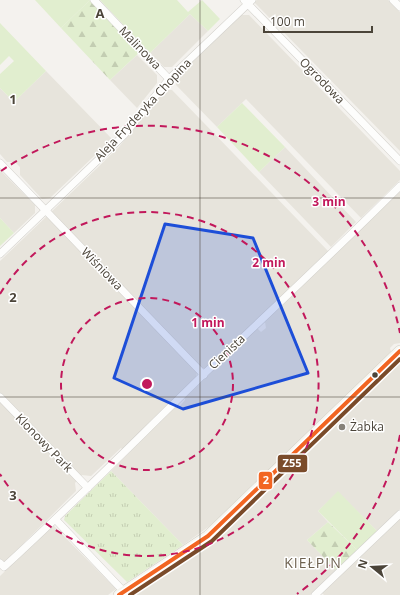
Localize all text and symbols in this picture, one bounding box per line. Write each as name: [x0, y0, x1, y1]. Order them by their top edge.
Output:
text: A: [96, 4, 105, 22]
scale bar: [264, 8, 372, 34]
text: 100 m: [270, 13, 305, 30]
street label: Malinowa: [115, 22, 165, 73]
street label: Ogrodowa: [296, 54, 349, 108]
street label: Aleja Fryderyka Chopina: [90, 55, 195, 165]
text: 1: [9, 90, 17, 108]
text: 3 min: [312, 193, 346, 210]
street label: Wiśniowa: [78, 244, 127, 294]
text: 2 min: [252, 254, 286, 271]
text: 2: [9, 288, 17, 306]
text: 1 min: [191, 314, 225, 331]
street label: Cienista: [205, 330, 249, 373]
unlabelled marker: [370, 370, 380, 380]
centre of rings: [140, 377, 154, 391]
street label: Klonowy Park: [12, 410, 77, 476]
place label: Żabka: [350, 418, 384, 435]
marker: Żabka: [337, 422, 347, 432]
line badge: Z55: [277, 454, 308, 473]
text: Z55: [283, 455, 301, 470]
line badge: 2: [258, 471, 273, 490]
text: 2: [263, 472, 269, 487]
text: 3: [9, 486, 17, 504]
north arrow: [352, 547, 392, 587]
district label: KIEŁPIN: [284, 553, 342, 572]
text: N: [353, 557, 371, 570]

